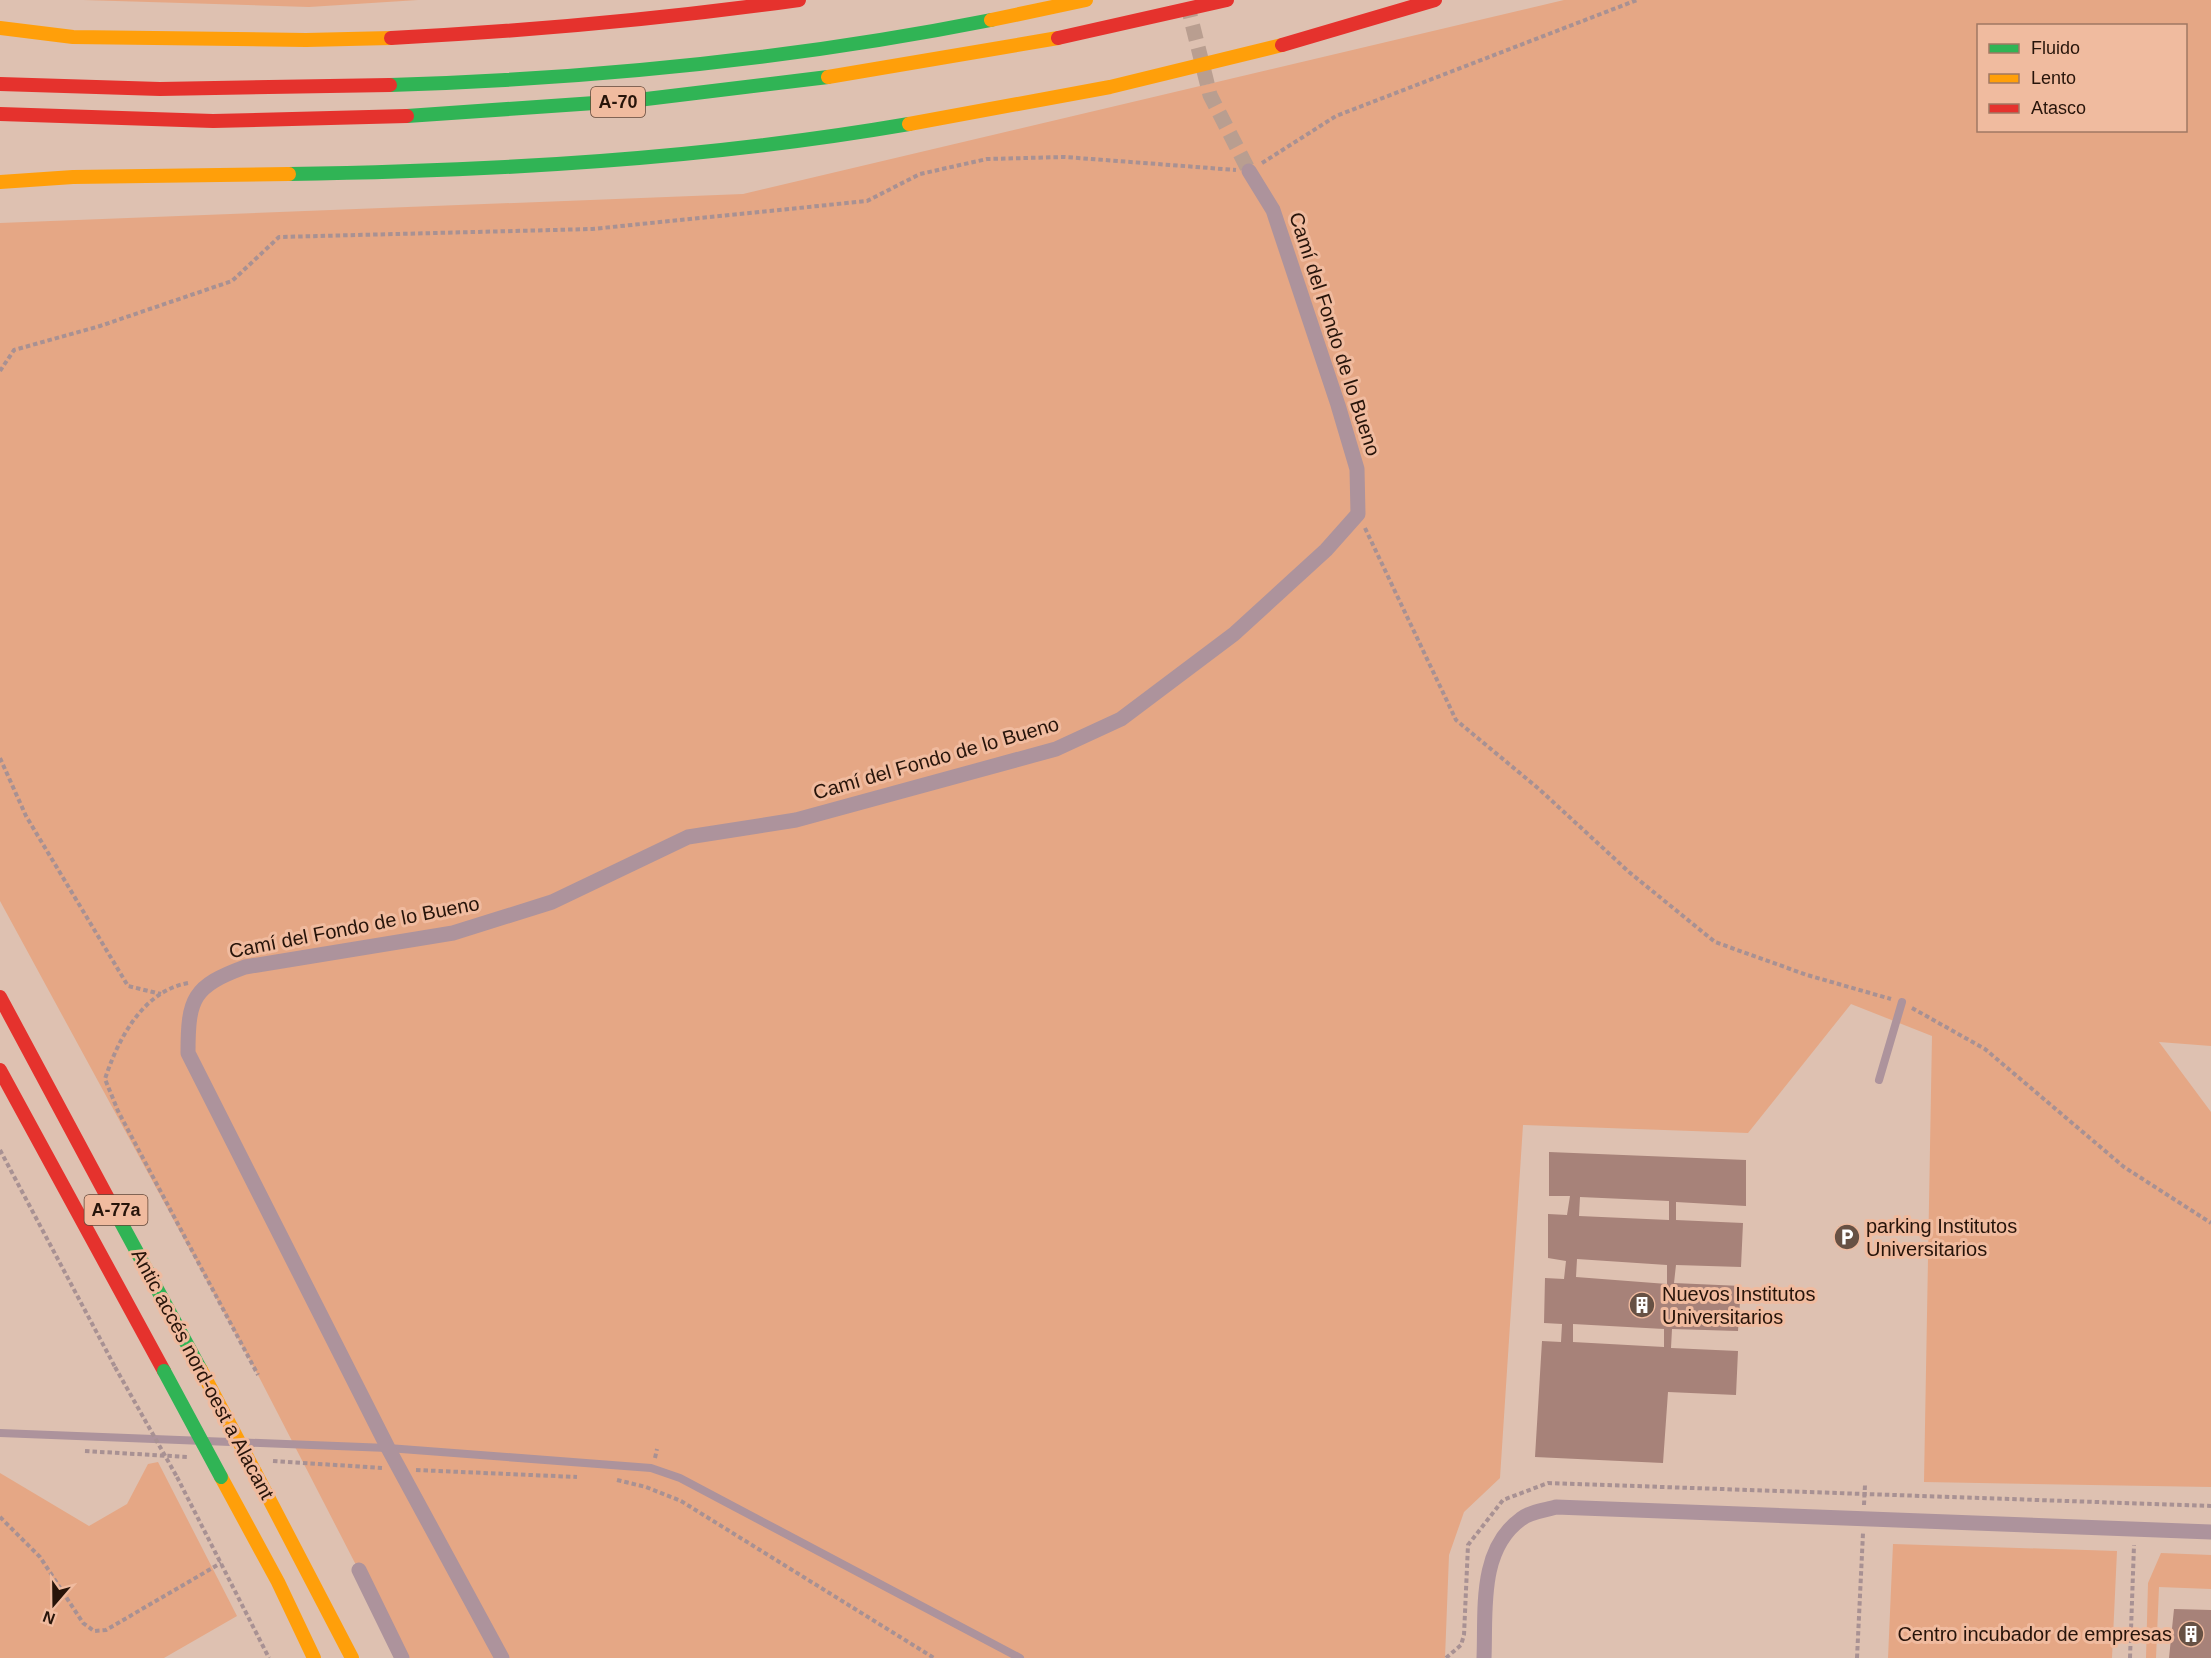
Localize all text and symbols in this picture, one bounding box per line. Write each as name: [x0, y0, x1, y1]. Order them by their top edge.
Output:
legend: [1977, 24, 2187, 132]
text: Fluido: [2031, 38, 2080, 58]
text: Lento: [2031, 68, 2076, 88]
road number: A-70: [591, 87, 645, 117]
text: Atasco: [2031, 98, 2086, 118]
street label: Camí del Fondo de lo Bueno: [1285, 210, 1385, 458]
street label: Camí del Fondo de lo Bueno: [811, 712, 1061, 804]
street label: Camí del Fondo de lo Bueno: [227, 892, 481, 962]
road number: A-77a: [84, 1195, 148, 1225]
place label: parking Institutos Universitarios: [1866, 1215, 2017, 1260]
parking icon: parking Institutos Universitarios: [1832, 1222, 1862, 1252]
street label: Antic accés nord-oest a Alacant: [128, 1245, 279, 1503]
place label: Nuevos Institutos Universitarios: [1662, 1283, 1815, 1328]
building icon: Nuevos Institutos Universitarios: [1627, 1290, 1657, 1320]
north arrow: [24, 1574, 84, 1634]
text: N: [41, 1608, 57, 1628]
building icon: Centro incubador de empresas: [2176, 1619, 2206, 1649]
place label: Centro incubador de empresas: [1897, 1623, 2172, 1645]

